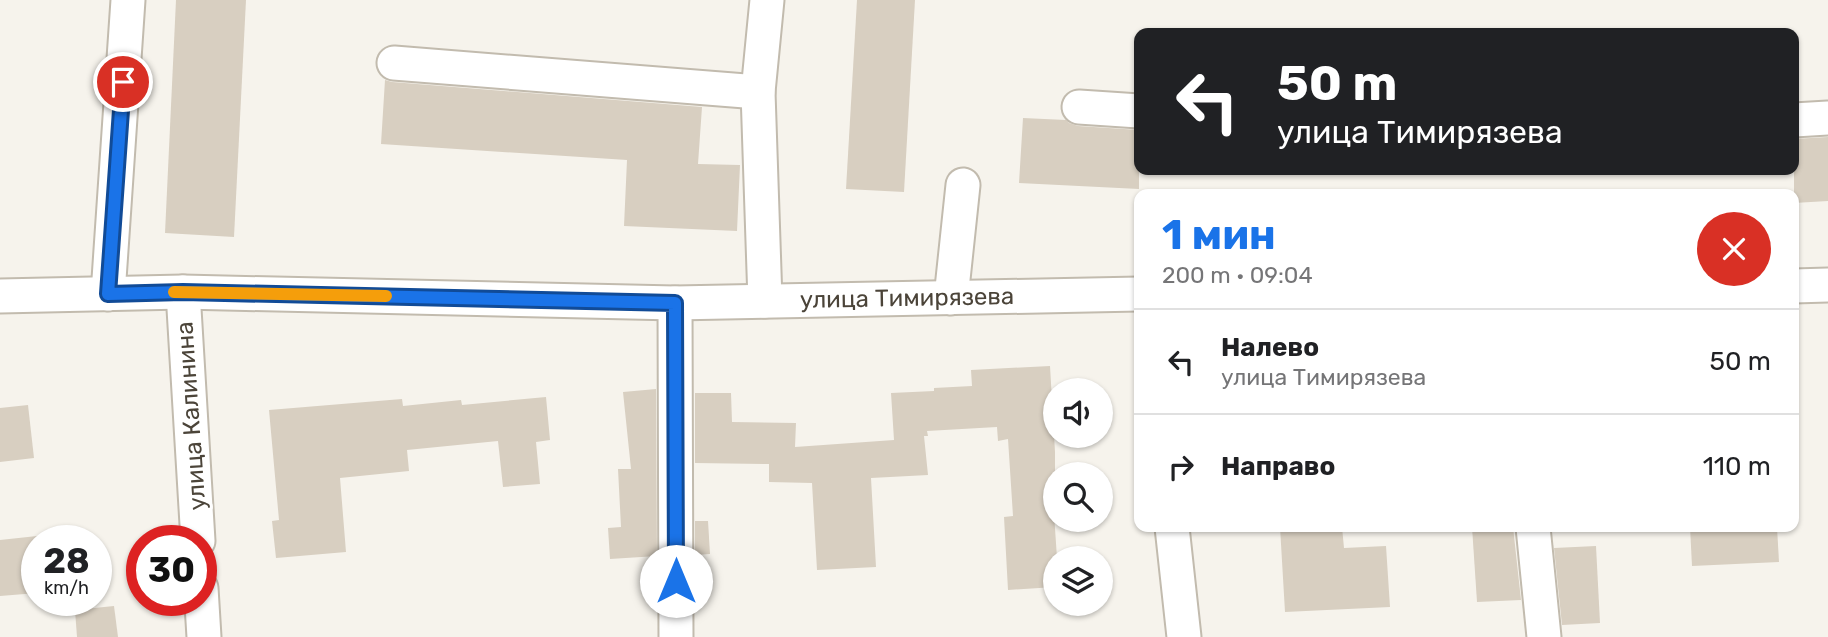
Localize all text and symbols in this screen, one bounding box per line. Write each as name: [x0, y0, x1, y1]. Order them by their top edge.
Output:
pin: [93, 52, 153, 112]
text: 50 m: [1277, 54, 1397, 112]
icon: left: [1162, 56, 1253, 147]
icon: arrive: [104, 63, 142, 101]
text: улица Тимирязева: [1277, 113, 1563, 151]
text: 1 мин: [1162, 210, 1276, 260]
button: close: [1697, 212, 1771, 286]
text: 200 m · 09:04: [1162, 261, 1313, 289]
street label: улица Тимирязева: [800, 282, 1014, 314]
street label: улица Калинина: [170, 321, 212, 511]
text: Налево: [1221, 332, 1319, 363]
icon: left: [1162, 343, 1200, 381]
text: 50 m: [1710, 346, 1771, 377]
text: улица Тимирязева: [1221, 363, 1426, 391]
map controls: [1043, 378, 1113, 616]
button: sound: [1043, 378, 1113, 448]
icon: right: [1162, 448, 1200, 486]
text: Направо: [1221, 451, 1335, 482]
text: 110 m: [1703, 451, 1771, 482]
button: search: [1043, 462, 1113, 532]
speed limit sign: 30: [126, 525, 217, 616]
text: 28: [43, 540, 90, 582]
position arrow: [639, 544, 713, 618]
button: layers: [1043, 546, 1113, 616]
text: km/h: [44, 577, 89, 599]

